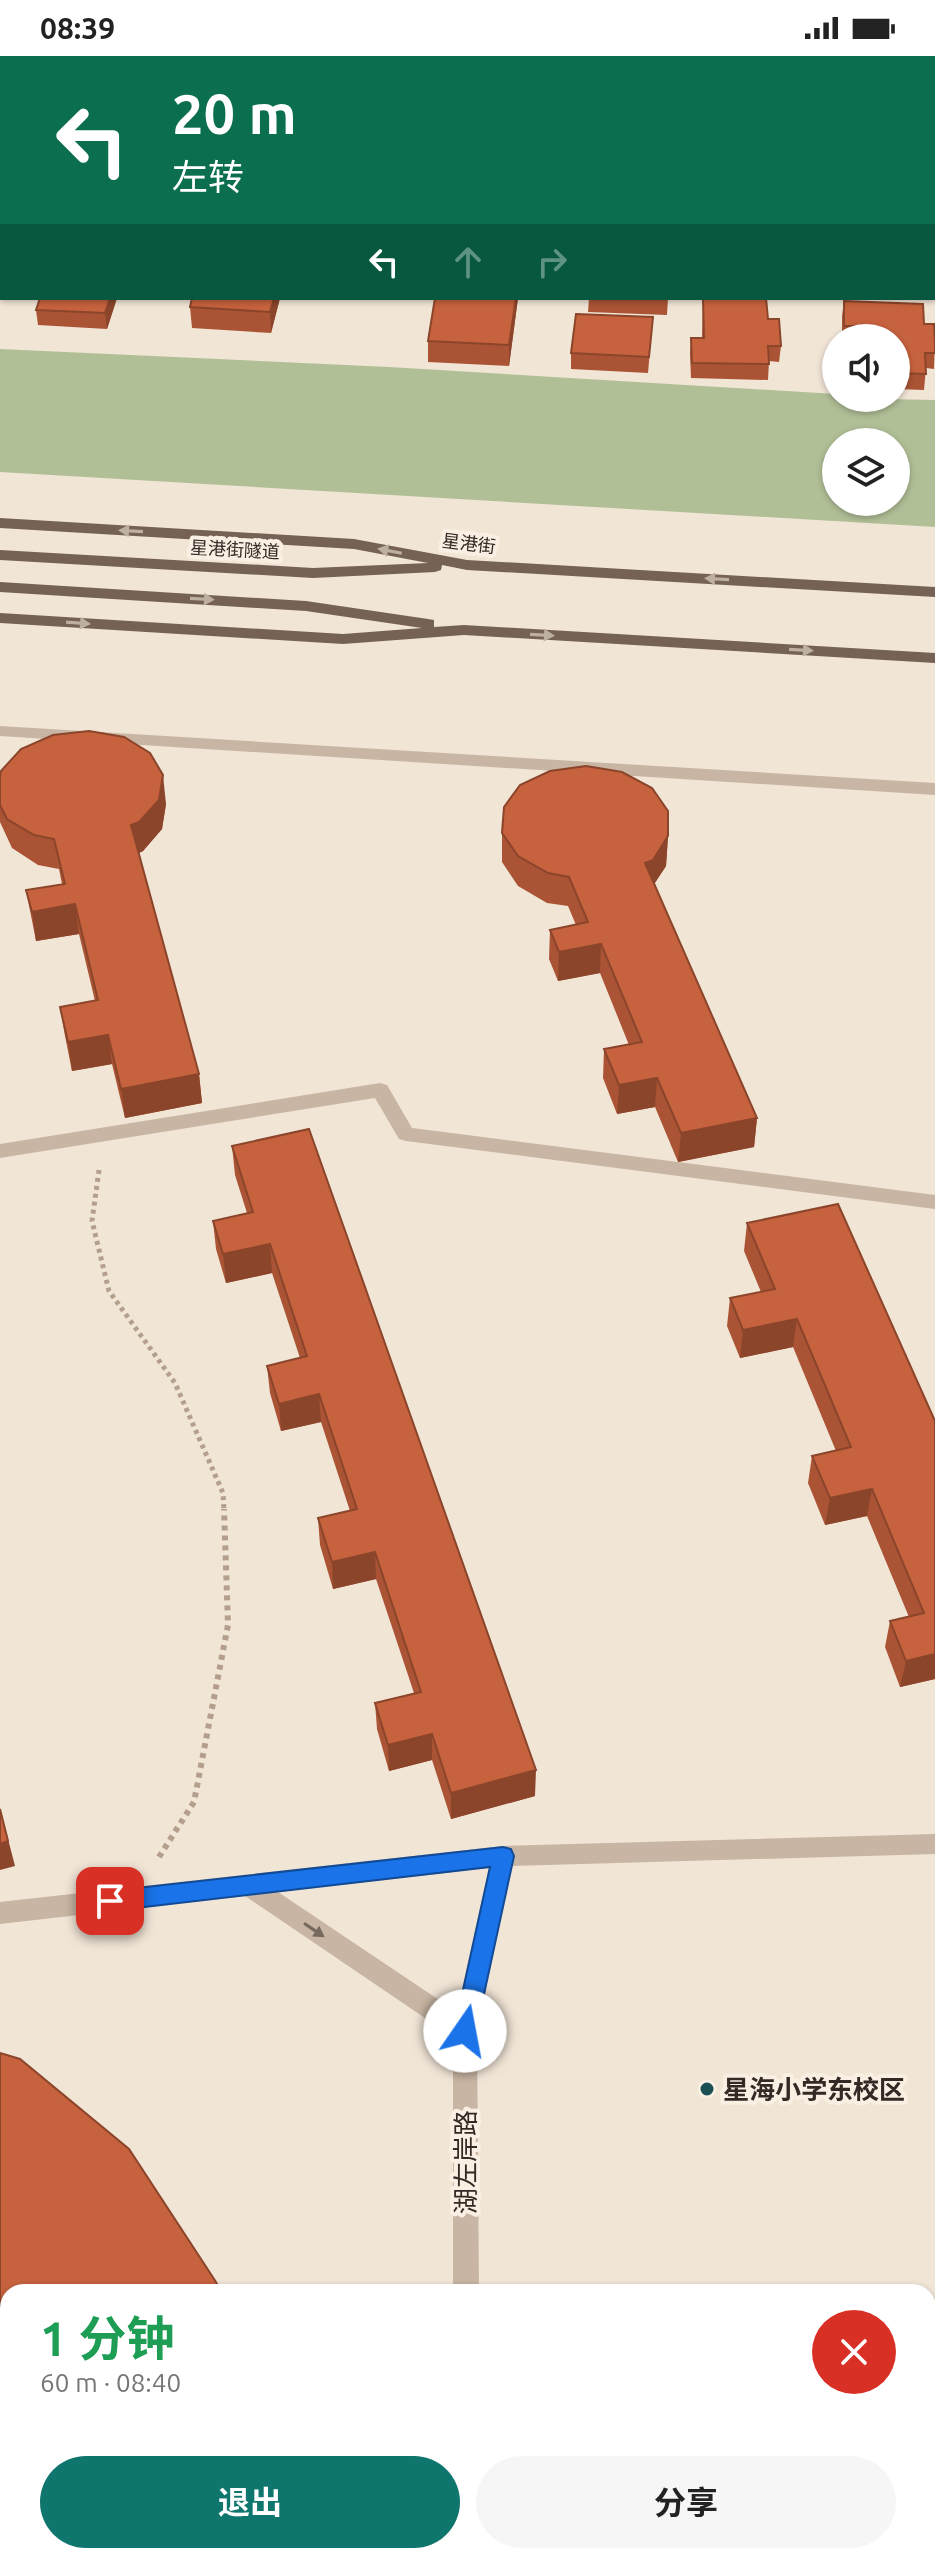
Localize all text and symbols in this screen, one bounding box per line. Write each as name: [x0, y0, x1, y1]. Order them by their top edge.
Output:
text: 08:39: [40, 11, 115, 45]
text: 20 m: [172, 82, 297, 145]
icon: left: [40, 88, 144, 192]
text: 左转: [172, 156, 244, 197]
icon: left: [362, 240, 406, 284]
icon: ahead: [446, 240, 490, 284]
icon: right: [530, 240, 574, 284]
map controls: [822, 324, 910, 516]
button: sound: [822, 324, 910, 412]
button: layers: [822, 428, 910, 516]
one-way arrow: [118, 524, 143, 537]
street label: 星港街: [441, 530, 497, 556]
street label: 星港街隧道: [190, 537, 280, 561]
one-way arrow: [377, 544, 402, 556]
one-way arrow: [704, 572, 729, 585]
one-way arrow: [190, 593, 215, 606]
one-way arrow: [66, 617, 91, 630]
one-way arrow: [530, 628, 555, 641]
one-way arrow: [789, 644, 814, 657]
pin: [76, 1867, 144, 1935]
icon: arrive: [88, 1879, 132, 1923]
one-way arrow: [304, 1922, 325, 1937]
position arrow: [423, 1989, 507, 2073]
place label: 星海小学东校区: [723, 2075, 905, 2104]
marker: 星海小学东校区: [698, 2080, 716, 2098]
street label: 湖左岸路: [451, 2110, 480, 2214]
button: close: [812, 2310, 896, 2394]
text: 1 分钟: [40, 2311, 174, 2365]
text: 60 m · 08:40: [40, 2368, 181, 2397]
button: 退出: [40, 2456, 460, 2548]
button: 分享: [476, 2456, 896, 2548]

